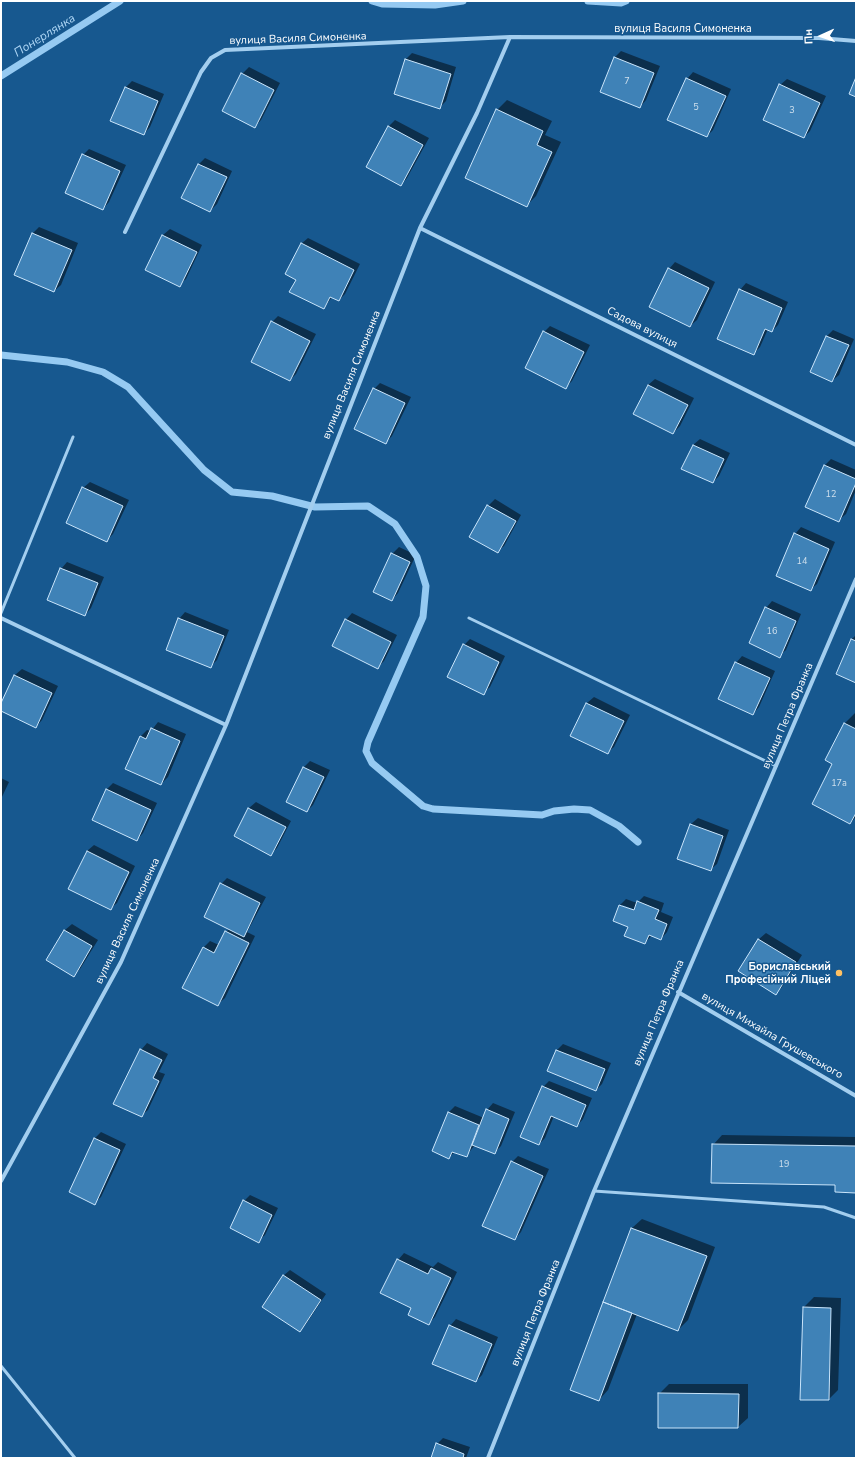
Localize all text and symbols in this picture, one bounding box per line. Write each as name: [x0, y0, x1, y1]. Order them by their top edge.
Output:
water label: Понерлянка: [12, 11, 78, 61]
north arrow: [801, 16, 841, 56]
street label: вулиця Василя Симоненка: [614, 22, 752, 36]
text: Пн: [801, 29, 816, 45]
street label: вулиця Василя Симоненка: [229, 30, 367, 48]
house number: 7: [624, 77, 630, 87]
house number: 5: [693, 103, 699, 113]
house number: 3: [789, 106, 795, 116]
street label: Садова вулиця: [605, 305, 679, 351]
street label: вулиця Василя Симоненка: [320, 309, 384, 441]
house number: 12: [826, 490, 836, 500]
house number: 14: [797, 557, 807, 567]
house number: 16: [767, 627, 777, 637]
street label: вулиця Петра Франка: [760, 661, 816, 771]
house number: 17а: [831, 779, 847, 789]
street label: вулиця Василя Симоненка: [93, 856, 163, 986]
street label: вулиця Петра Франка: [631, 958, 687, 1068]
place label: Бориславський Професійний Ліцей: [725, 960, 831, 986]
marker: Бориславський Професійний Ліцей: [834, 968, 844, 978]
street label: вулиця Михайла Грушевського: [699, 990, 845, 1082]
house number: 19: [779, 1160, 789, 1170]
street label: вулиця Петра Франка: [509, 1258, 563, 1368]

